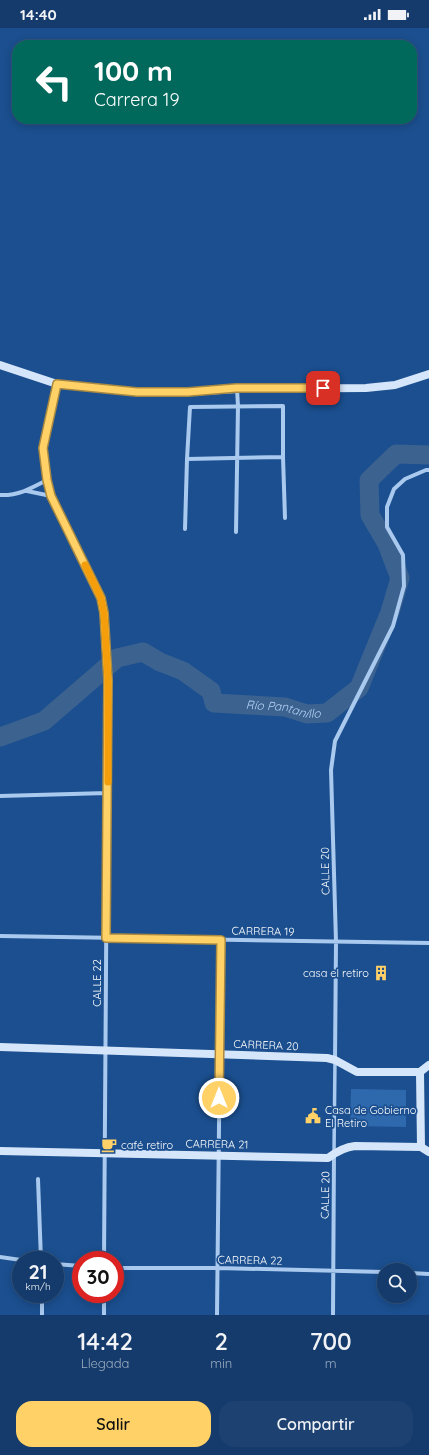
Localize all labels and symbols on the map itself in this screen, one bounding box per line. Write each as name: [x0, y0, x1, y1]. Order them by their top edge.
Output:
pin: [306, 371, 340, 405]
water label: Río Pantanillo: [245, 697, 322, 721]
street label: CALLE 20: [318, 847, 332, 895]
street label: CARRERA 19: [231, 923, 295, 939]
street label: CALLE 22: [90, 959, 104, 1007]
building icon: casa el retiro: [372, 964, 390, 982]
place label: casa el retiro: [303, 966, 369, 980]
street label: CARRERA 20: [233, 1037, 299, 1053]
position arrow: [198, 1077, 240, 1119]
place label: Casa de Gobierno El Retiro: [325, 1103, 417, 1130]
public building icon: Casa de Gobierno El Retiro: [304, 1107, 322, 1125]
cafe icon: café retiro: [100, 1136, 118, 1154]
street label: CARRERA 21: [185, 1136, 249, 1152]
place label: café retiro: [121, 1138, 173, 1152]
street label: CALLE 20: [318, 1171, 332, 1219]
speed limit sign: 30: [72, 1251, 124, 1303]
street label: CARRERA 22: [217, 1252, 283, 1268]

